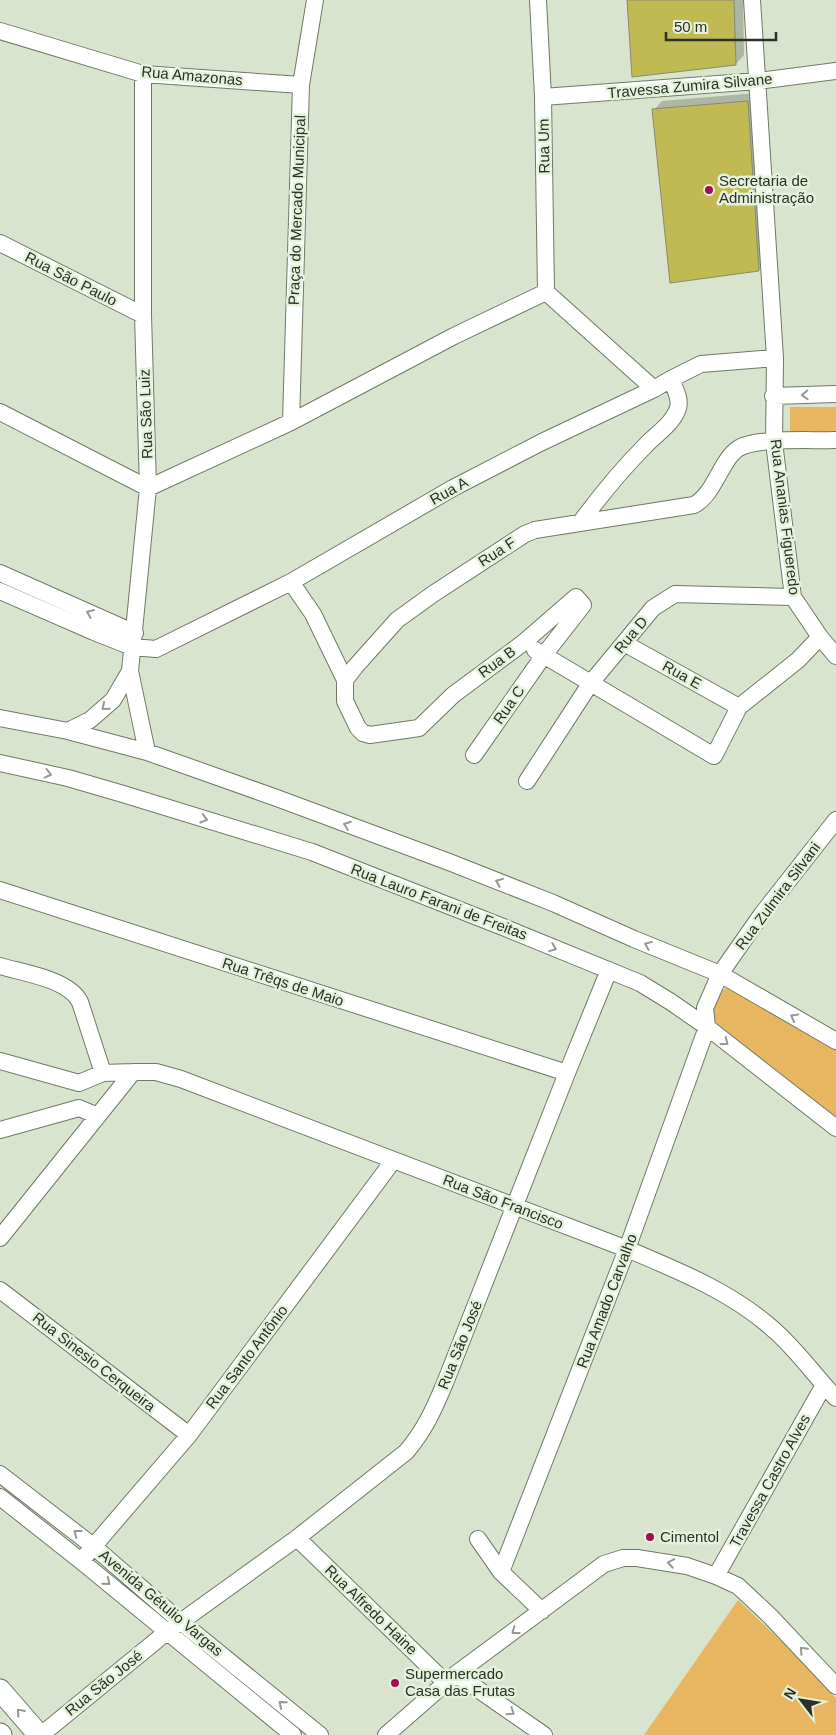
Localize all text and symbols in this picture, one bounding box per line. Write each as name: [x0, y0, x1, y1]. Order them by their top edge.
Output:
scale bar: [666, 10, 776, 42]
text: 50 m: [674, 18, 707, 35]
street label: Rua Amazonas: [141, 63, 243, 88]
street label: Travessa Zumira Silvane: [607, 70, 773, 101]
street label: Praça do Mercado Municipal: [285, 115, 308, 305]
street label: Rua Um: [535, 118, 552, 174]
place label: Secretaria de Administração: [719, 172, 814, 206]
marker: Secretaria de Administração: [703, 184, 715, 196]
street label: Rua São Paulo: [22, 248, 120, 309]
street label: Rua São Luiz: [135, 369, 156, 459]
one-way arrow: [800, 390, 808, 400]
street label: Rua Ananias Figueredo: [768, 438, 803, 596]
street label: Rua A: [427, 473, 471, 508]
street label: Rua F: [475, 533, 518, 570]
one-way arrow: [86, 609, 95, 620]
street label: Rua D: [610, 613, 651, 656]
street label: Rua B: [475, 642, 518, 681]
street label: Rua E: [660, 657, 705, 692]
street label: Rua C: [489, 682, 528, 727]
one-way arrow: [102, 701, 111, 710]
one-way arrow: [43, 768, 51, 778]
one-way arrow: [199, 813, 207, 823]
one-way arrow: [343, 821, 352, 831]
street label: Rua Zulmira Silvani: [732, 839, 824, 953]
street label: Rua Lauro Farani de Freitas: [349, 860, 530, 943]
one-way arrow: [495, 877, 504, 888]
one-way arrow: [548, 941, 557, 952]
one-way arrow: [645, 941, 653, 951]
street label: Rua Trêqs de Maio: [220, 954, 346, 1009]
one-way arrow: [790, 1013, 799, 1023]
one-way arrow: [719, 1036, 728, 1044]
street label: Rua São Francisco: [441, 1171, 566, 1232]
street label: Rua Amado Carvalho: [573, 1231, 640, 1370]
street label: Rua São José: [434, 1298, 485, 1392]
street label: Rua Santo Antônio: [202, 1302, 291, 1412]
street label: Rua Sinesio Cerqueira: [30, 1308, 160, 1415]
street label: Travessa Castro Alves: [726, 1411, 813, 1550]
place label: Cimentol: [660, 1528, 719, 1545]
one-way arrow: [73, 1530, 82, 1539]
marker: Cimentol: [644, 1531, 656, 1543]
street label: Avenida Gétulio Vargas: [96, 1546, 227, 1659]
one-way arrow: [666, 1559, 675, 1569]
street label: Rua Alfredo Haine: [322, 1561, 421, 1658]
one-way arrow: [101, 1576, 110, 1584]
one-way arrow: [512, 1626, 521, 1634]
street label: Rua São José: [62, 1646, 146, 1719]
one-way arrow: [800, 1646, 809, 1655]
place label: Supermercado Casa das Frutas: [405, 1665, 515, 1699]
north arrow: [776, 1675, 826, 1725]
marker: Supermercado Casa das Frutas: [389, 1677, 401, 1689]
text: N: [780, 1685, 799, 1702]
one-way arrow: [279, 1702, 288, 1710]
one-way arrow: [505, 1706, 515, 1715]
one-way arrow: [16, 1709, 25, 1718]

